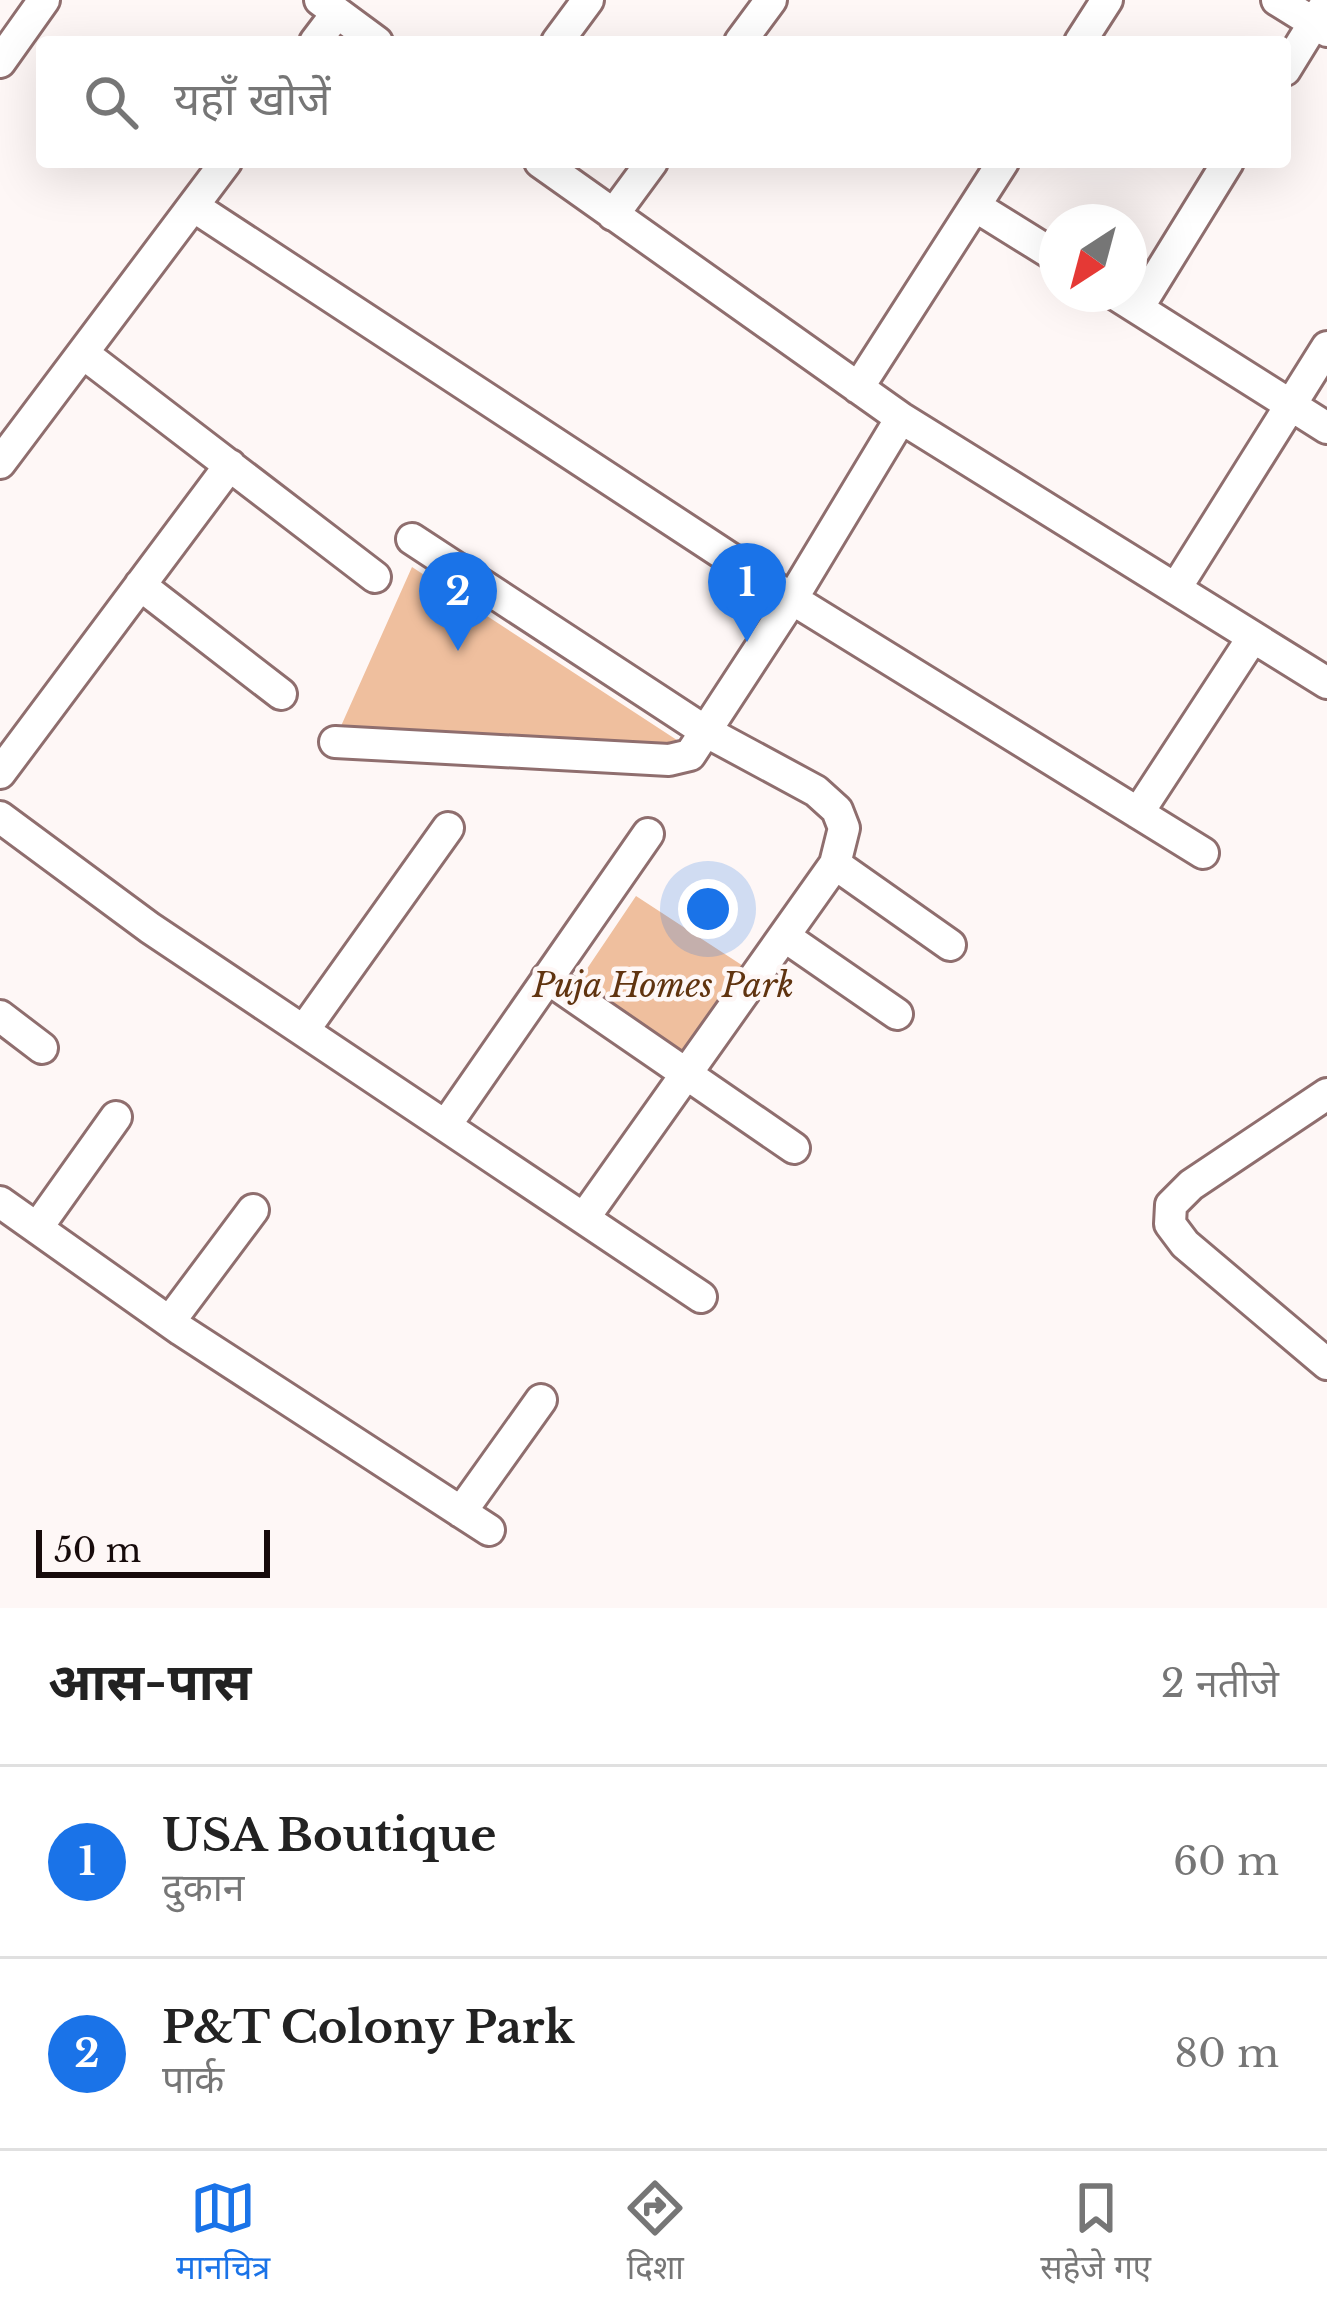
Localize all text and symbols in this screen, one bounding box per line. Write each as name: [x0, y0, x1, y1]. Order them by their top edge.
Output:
search box: [36, 36, 1291, 168]
icon: search: [78, 69, 144, 135]
text: यहाँ खोजें: [174, 71, 330, 127]
north arrow: [1039, 204, 1147, 312]
pin: 1: [708, 543, 786, 642]
pin: 2: [419, 552, 497, 651]
your location: [678, 879, 738, 939]
park label: Puja Homes Park: [531, 965, 794, 1006]
scale bar: [36, 1524, 270, 1577]
text: 50 m: [54, 1530, 141, 1571]
text: आस-पास: [48, 1651, 251, 1714]
text: 2 नतीजे: [1161, 1659, 1279, 1708]
text: USA Boutique: [162, 1807, 497, 1863]
text: 1: [78, 1837, 96, 1886]
text: 60 m: [1173, 1837, 1279, 1886]
text: दुकान: [162, 1863, 244, 1912]
text: P&T Colony Park: [162, 1999, 574, 2055]
text: 2: [74, 2029, 100, 2078]
text: 80 m: [1174, 2029, 1279, 2078]
text: पार्क: [162, 2055, 224, 2104]
tab: मानचित्र: [176, 2175, 270, 2292]
tab: दिशा: [622, 2175, 688, 2292]
tab: सहेजे गए: [1040, 2175, 1151, 2292]

